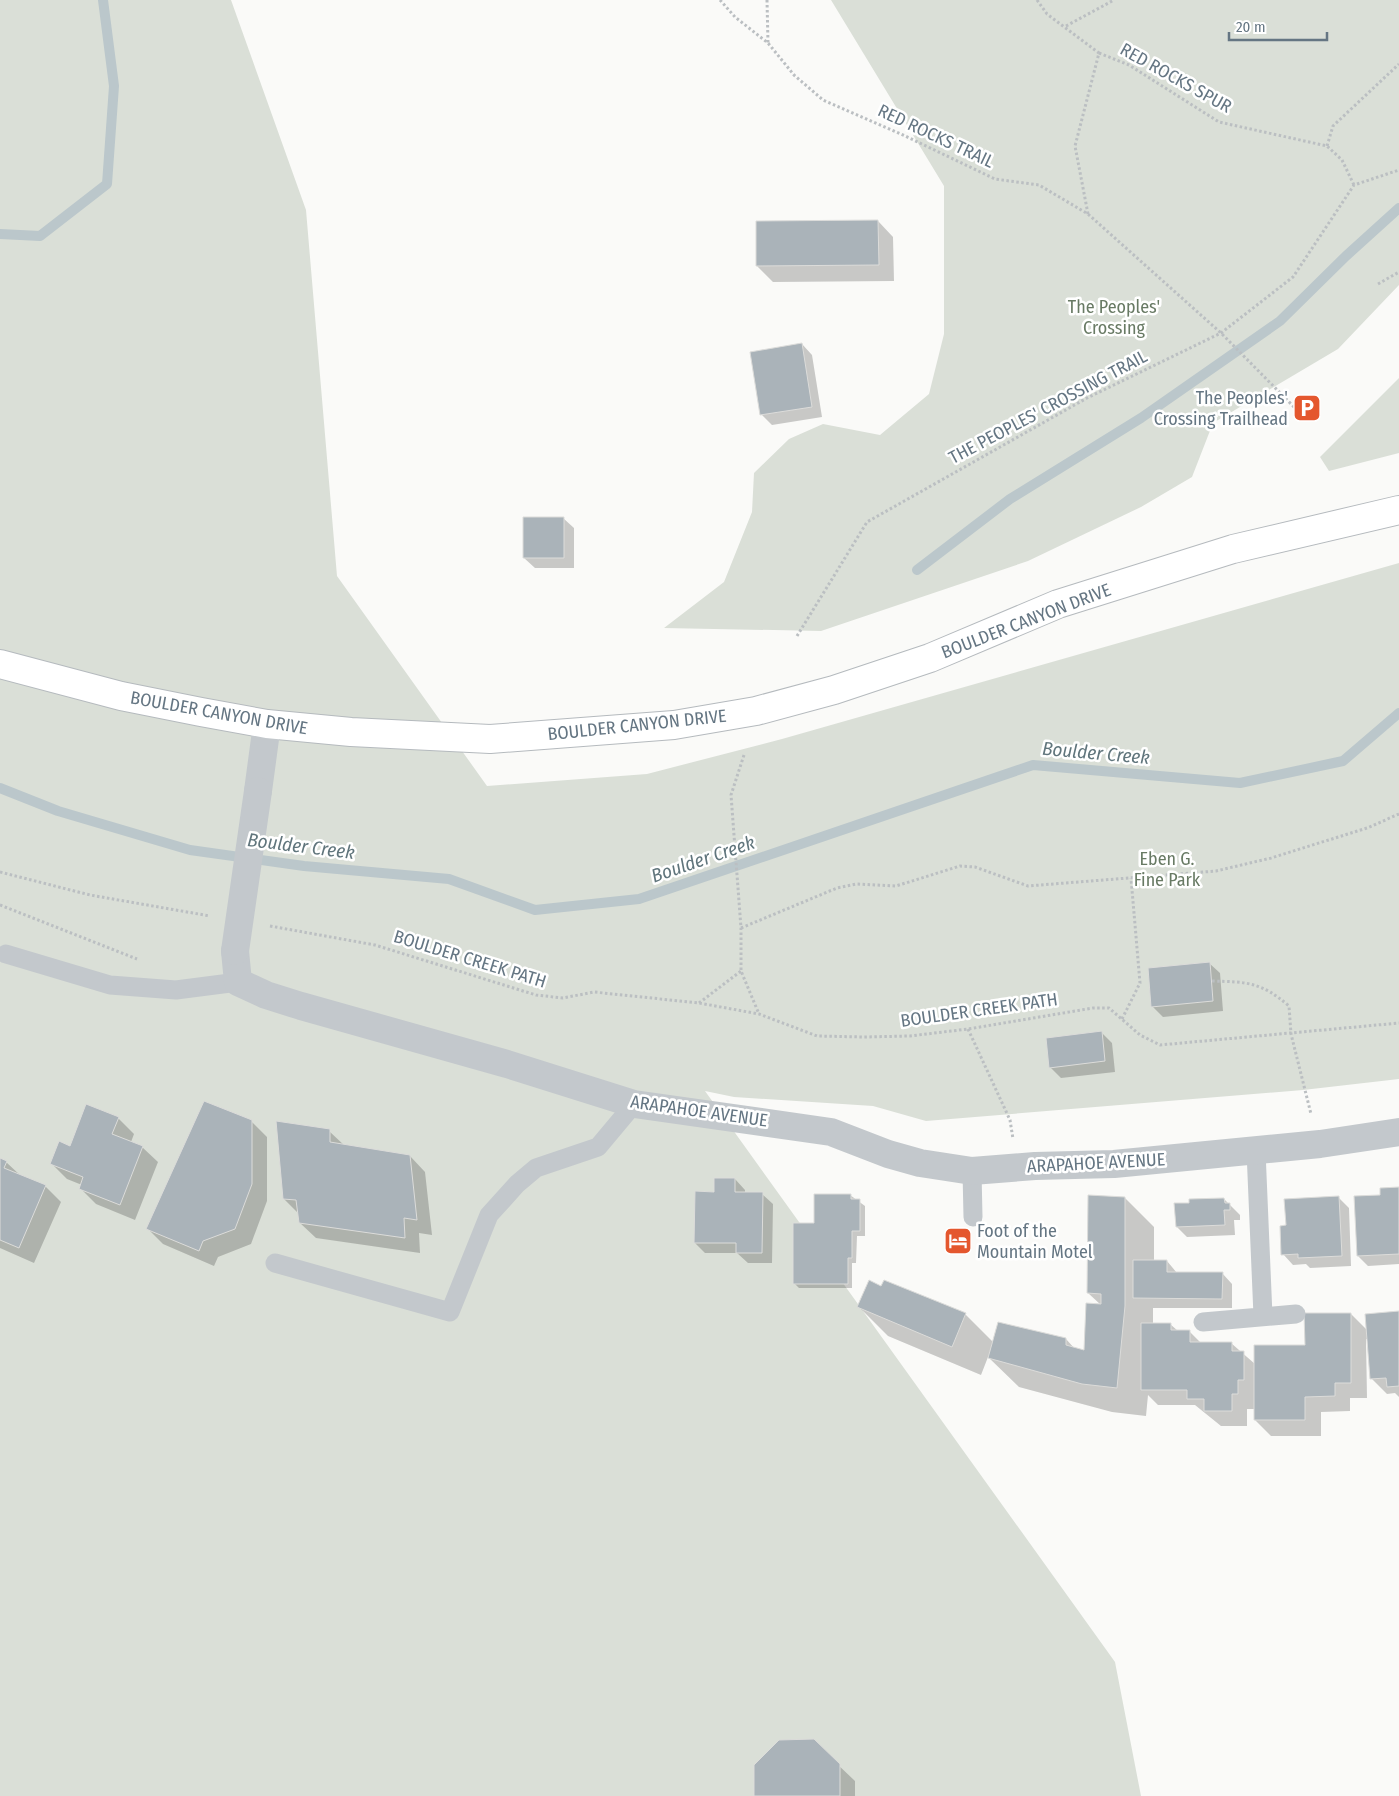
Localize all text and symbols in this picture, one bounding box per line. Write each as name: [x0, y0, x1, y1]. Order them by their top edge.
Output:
scale bar: [1229, 10, 1326, 42]
text: 20 m: [1236, 18, 1266, 36]
street label: RED ROCKS SPUR: [1116, 38, 1236, 118]
street label: RED ROCKS TRAIL: [874, 99, 998, 173]
park label: The Peoples' Crossing: [1068, 296, 1160, 339]
street label: THE PEOPLES' CROSSING TRAIL: [945, 345, 1151, 469]
place label: The Peoples' Crossing Trailhead: [1154, 387, 1288, 430]
parking icon: The Peoples' Crossing Trailhead: [1292, 393, 1322, 423]
street label: BOULDER CANYON DRIVE: [938, 579, 1114, 663]
street label: BOULDER CANYON DRIVE: [129, 687, 309, 739]
street label: BOULDER CANYON DRIVE: [547, 705, 727, 745]
water label: Boulder Creek: [1041, 737, 1151, 769]
water label: Boulder Creek: [246, 828, 356, 864]
water label: Boulder Creek: [648, 831, 758, 887]
park label: Eben G. Fine Park: [1134, 848, 1201, 891]
street label: BOULDER CREEK PATH: [391, 925, 549, 993]
street label: BOULDER CREEK PATH: [899, 988, 1059, 1032]
street label: ARAPAHOE AVENUE: [629, 1090, 769, 1132]
street label: ARAPAHOE AVENUE: [1026, 1148, 1166, 1178]
place label: Foot of the Mountain Motel: [977, 1220, 1093, 1263]
hotel icon: Foot of the Mountain Motel: [943, 1226, 973, 1256]

